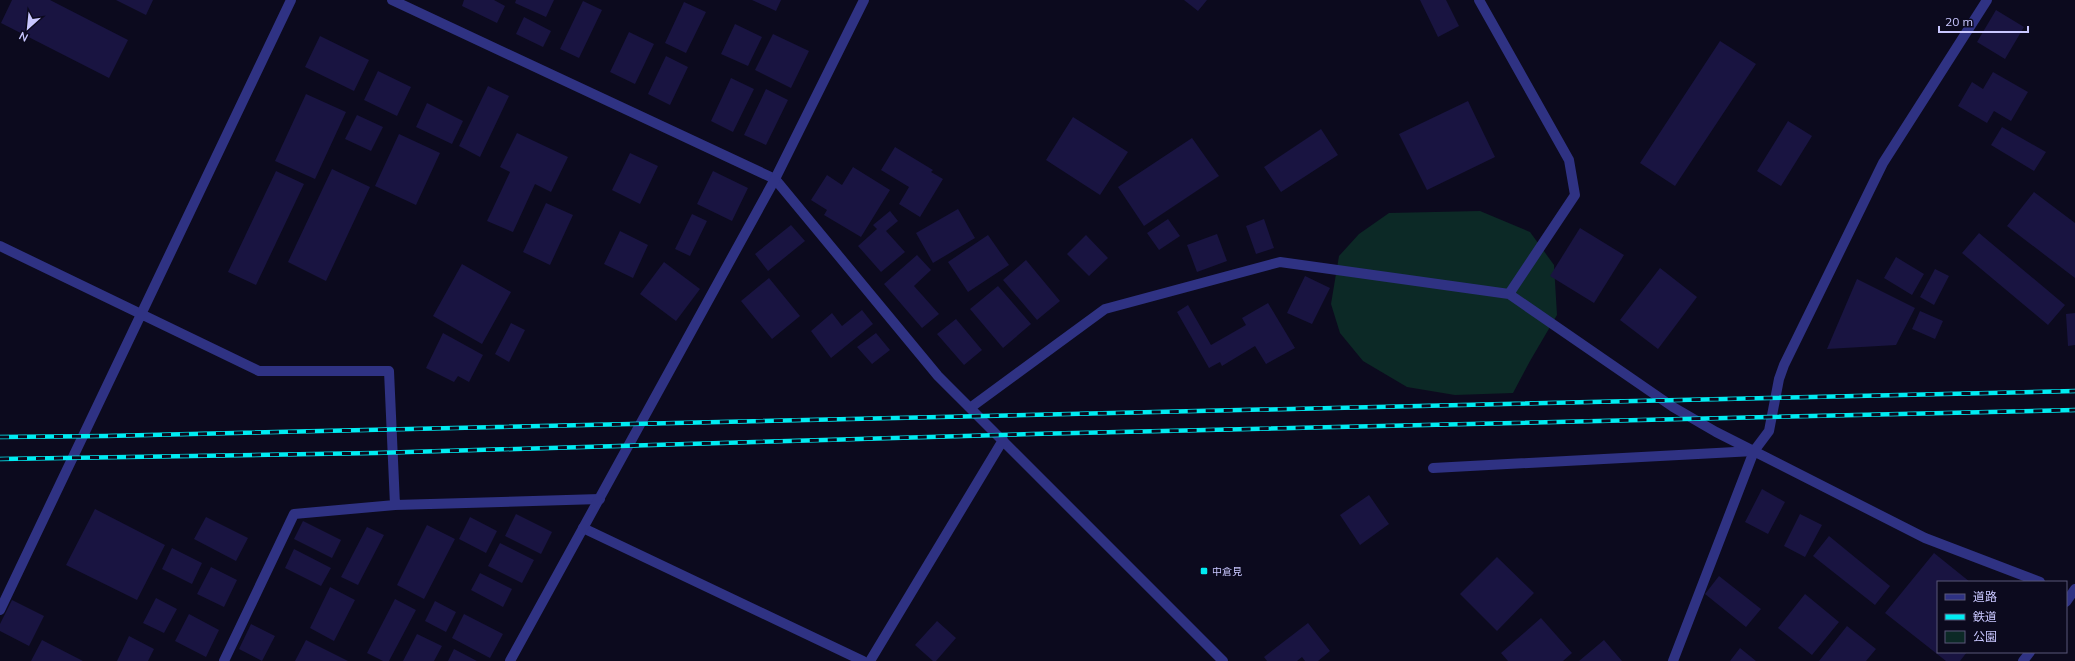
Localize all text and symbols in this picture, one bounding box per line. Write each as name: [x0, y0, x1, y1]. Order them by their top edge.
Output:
north arrow: [8, 8, 48, 48]
scale bar: [1939, 8, 2028, 34]
text: 20 m: [1945, 14, 1973, 29]
text: N: [17, 29, 30, 45]
place label: 中倉見: [1212, 565, 1242, 578]
marker: 中倉見: [1199, 566, 1209, 576]
legend: [1937, 581, 2067, 653]
text: 道路: [1973, 589, 1997, 604]
text: 鉄道: [1973, 609, 1997, 624]
text: 公園: [1973, 629, 1997, 644]

